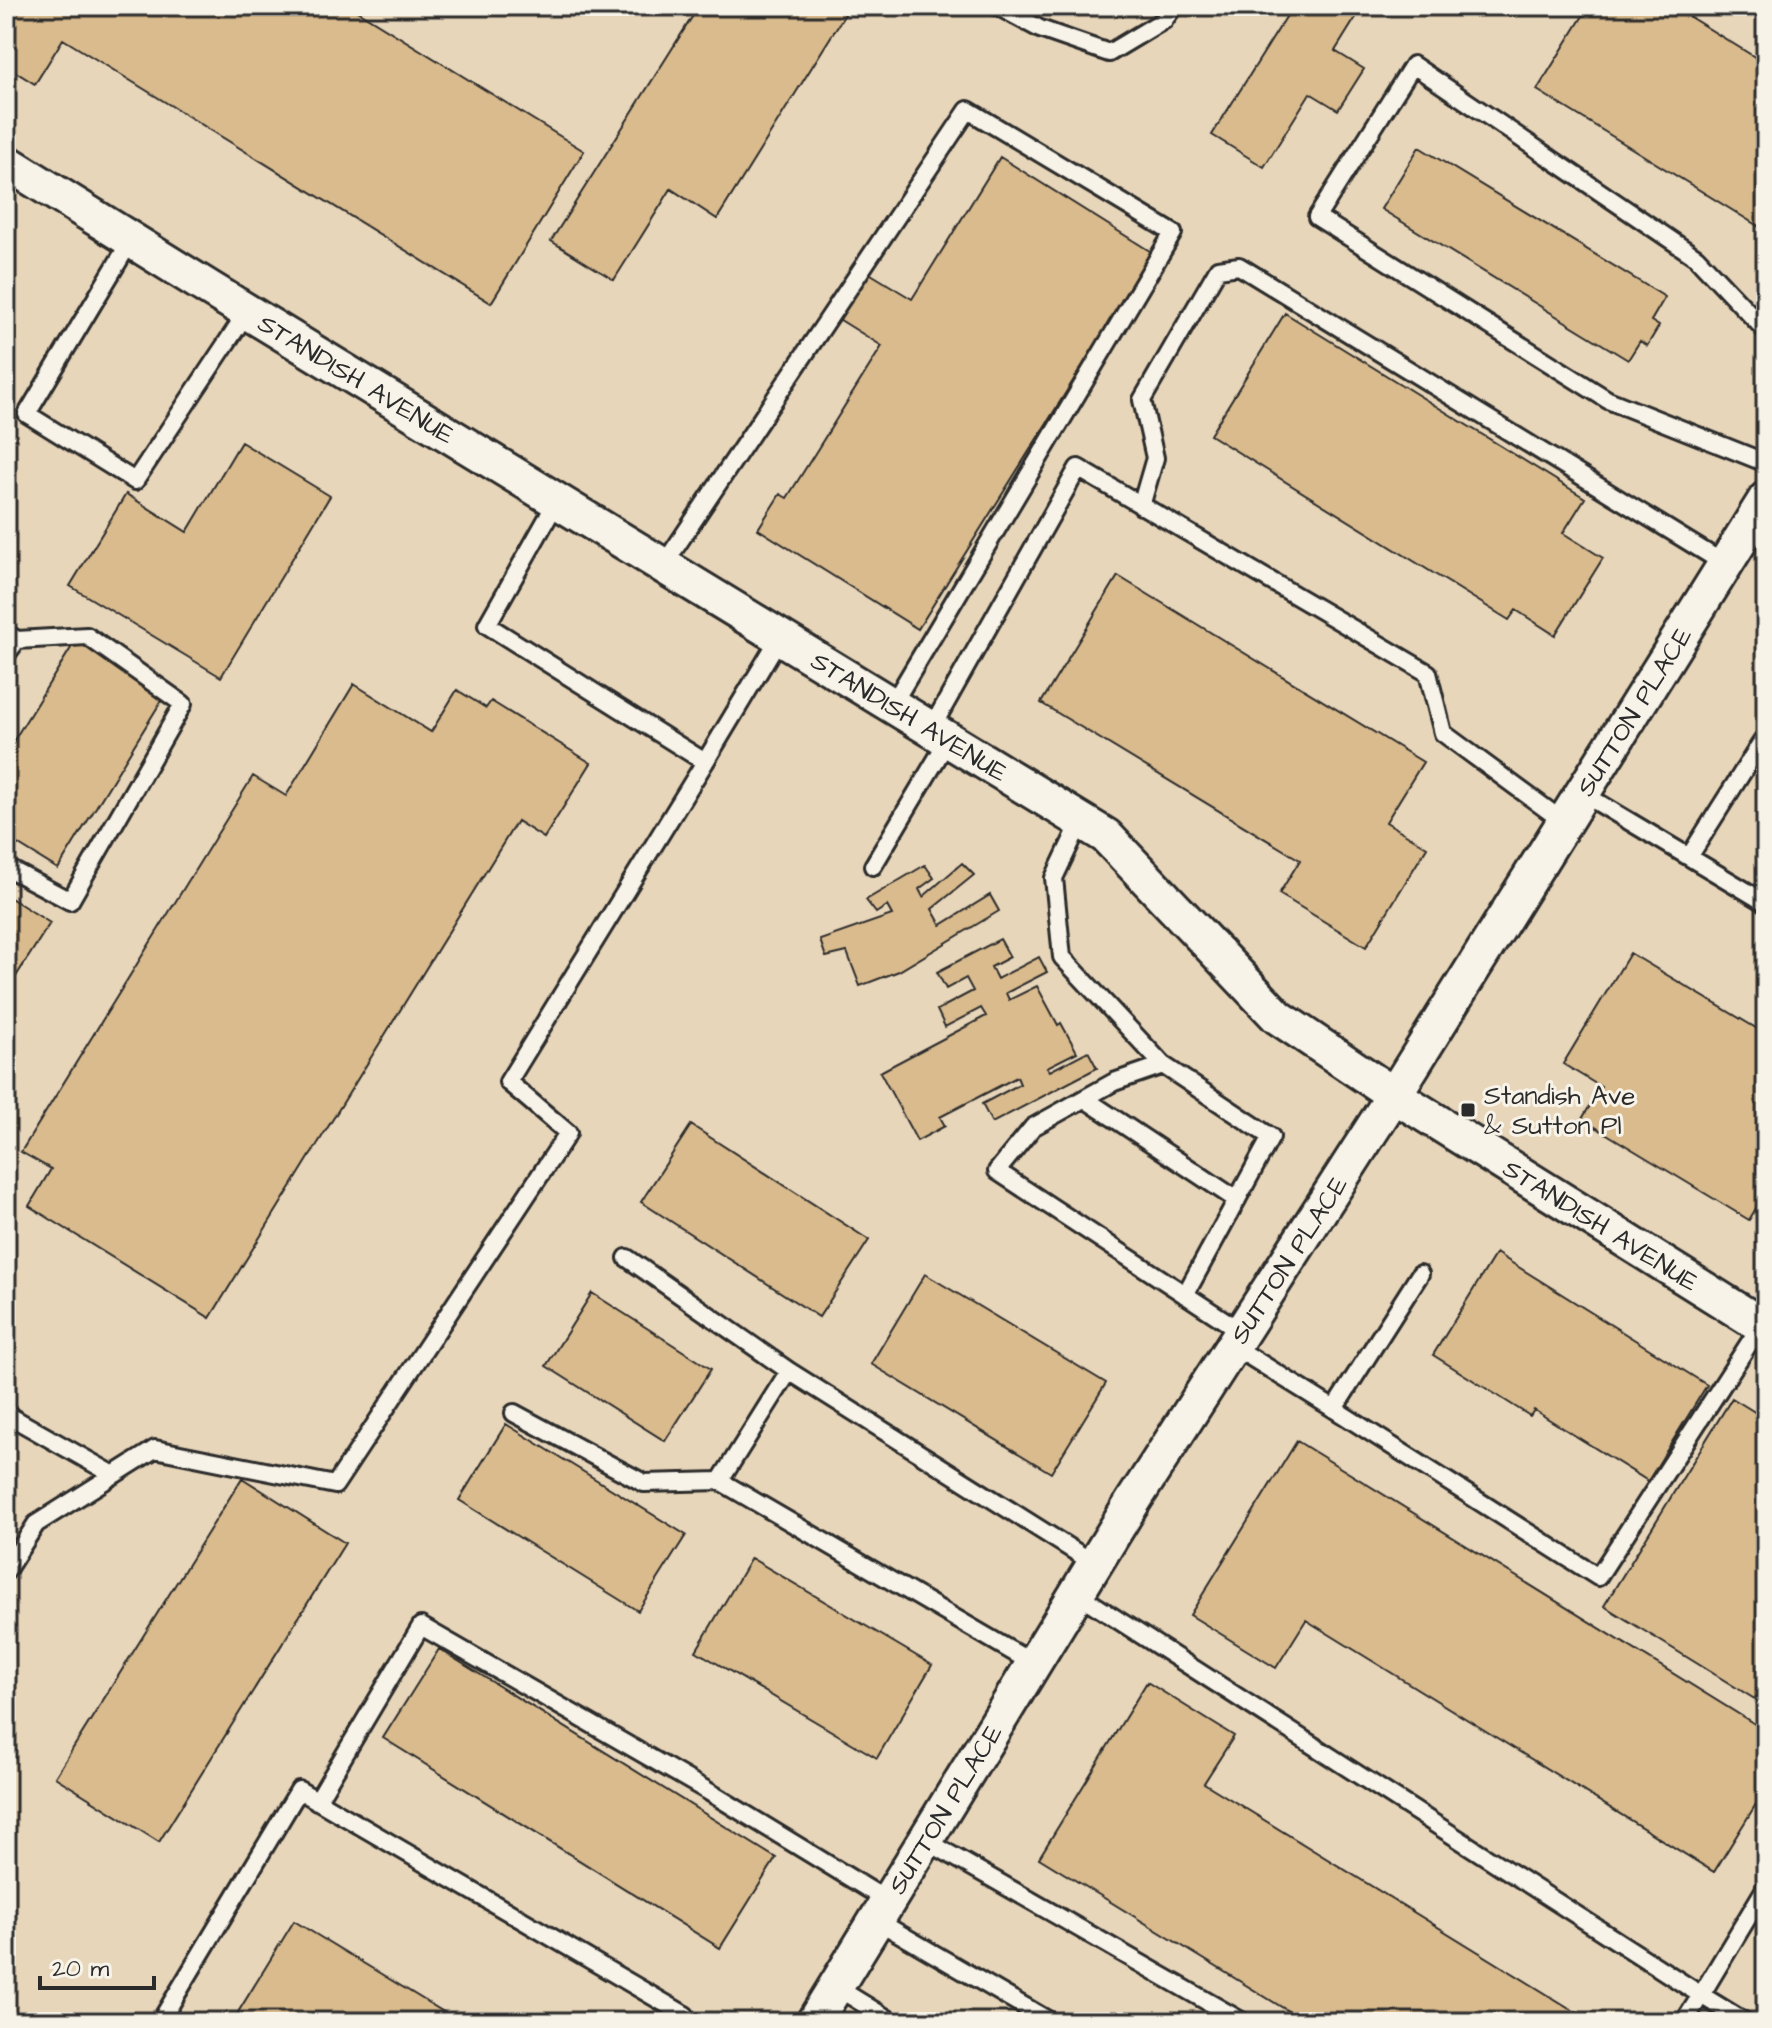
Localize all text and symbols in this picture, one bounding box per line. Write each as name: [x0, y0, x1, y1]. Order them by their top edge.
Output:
street label: STANDISH AVENUE: [251, 306, 461, 453]
street label: SUTTON PLACE: [1568, 620, 1701, 803]
street label: STANDISH AVENUE: [804, 643, 1014, 791]
place label: Standish Ave & Sutton Pl: [1484, 1078, 1635, 1144]
marker: Standish Ave & Sutton Pl: [1459, 1101, 1477, 1119]
street label: STANDISH AVENUE: [1496, 1151, 1705, 1300]
street label: SUTTON PLACE: [1222, 1169, 1356, 1351]
street label: SUTTON PLACE: [880, 1718, 1011, 1901]
scale bar: [40, 1940, 154, 1990]
text: 20 m: [52, 1952, 109, 1986]

